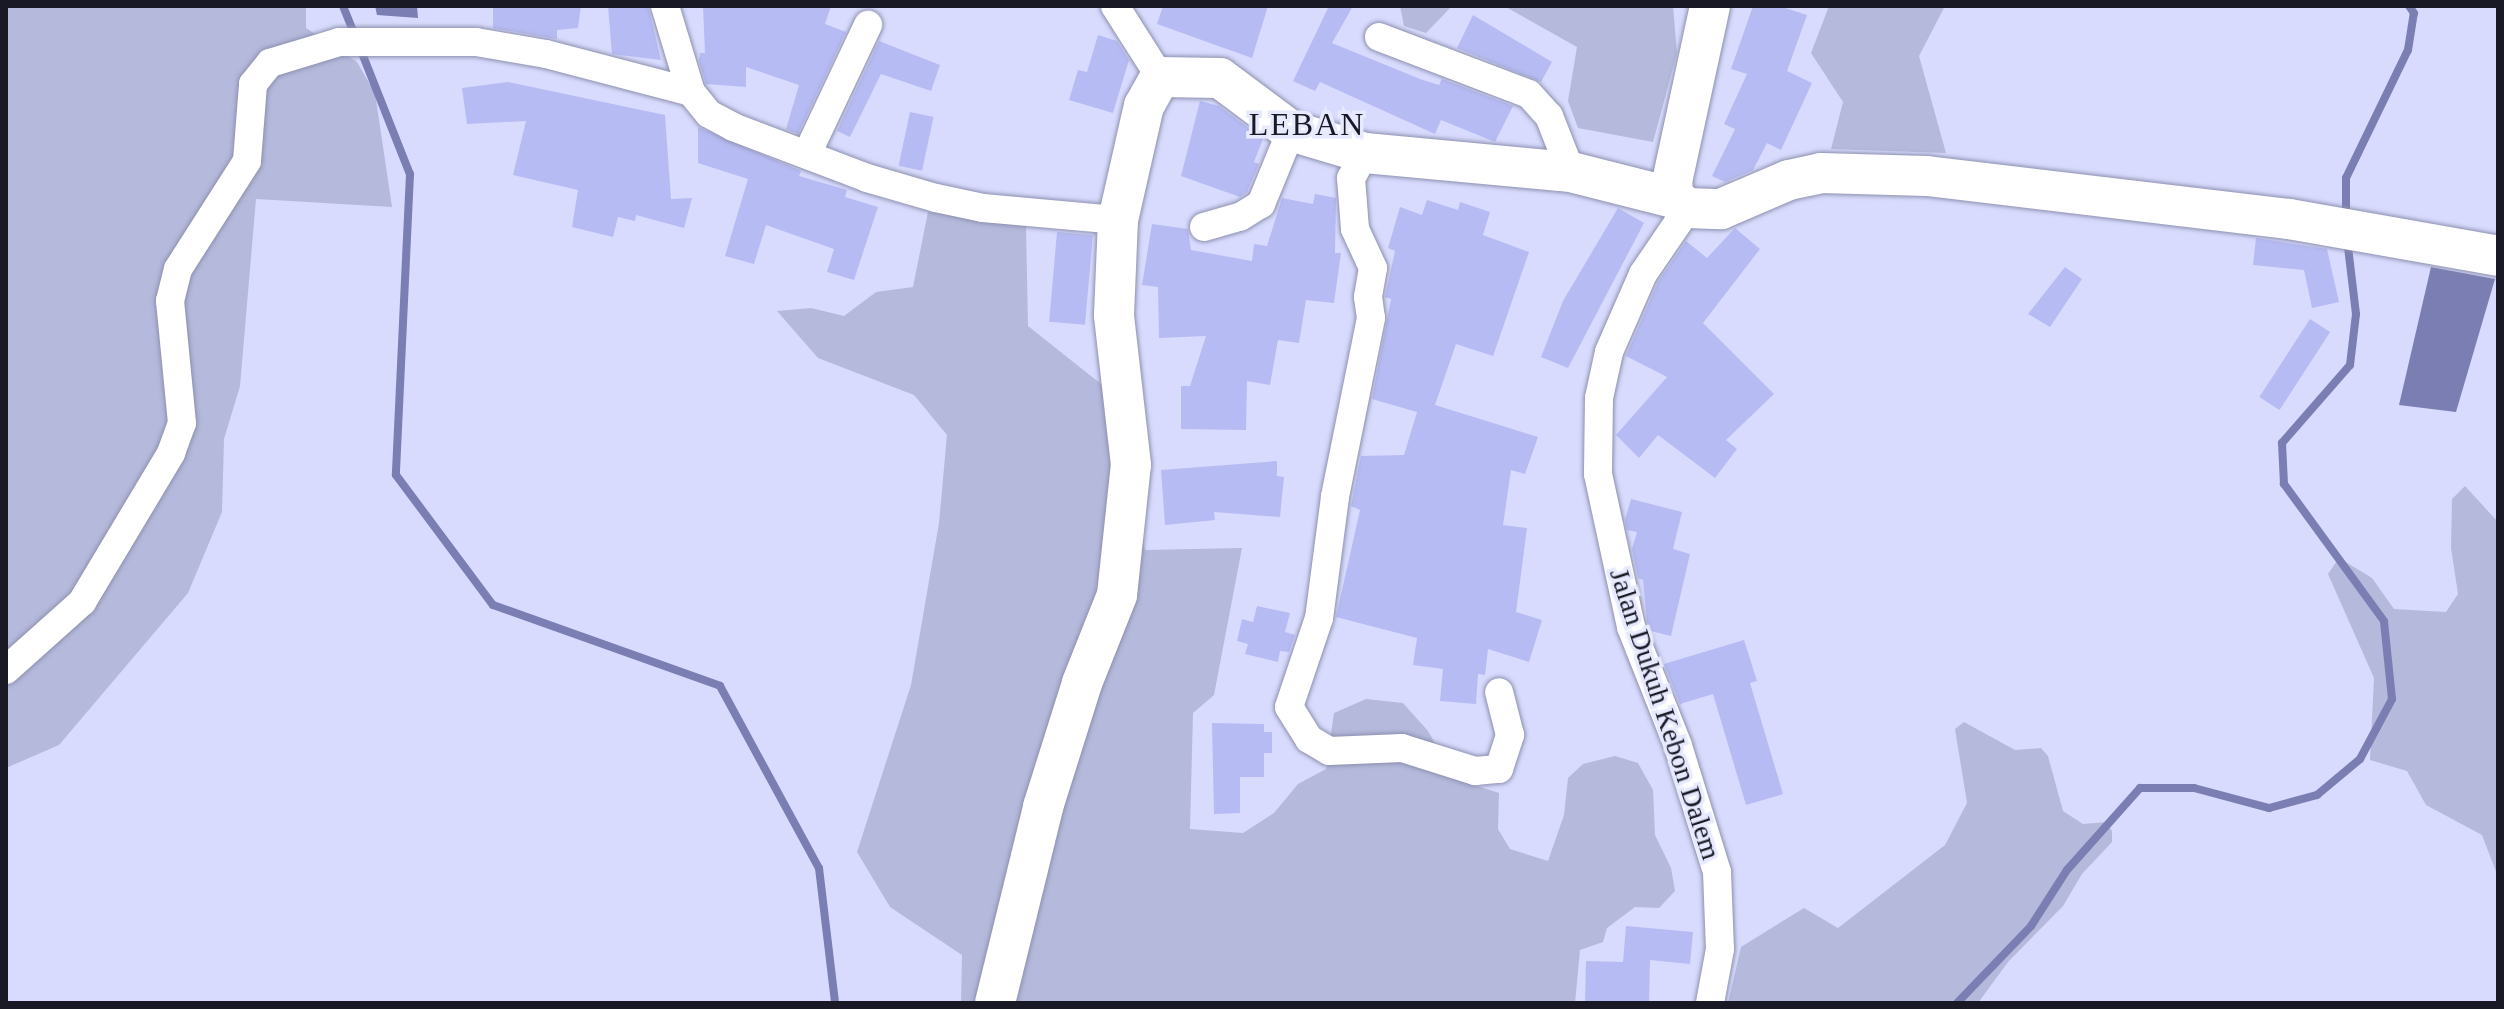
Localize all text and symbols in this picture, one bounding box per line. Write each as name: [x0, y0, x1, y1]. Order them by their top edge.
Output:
district label: LEBAN: [1249, 105, 1365, 143]
street label: Jalan Dukuh Kebon Dalem: [1602, 564, 1728, 864]

